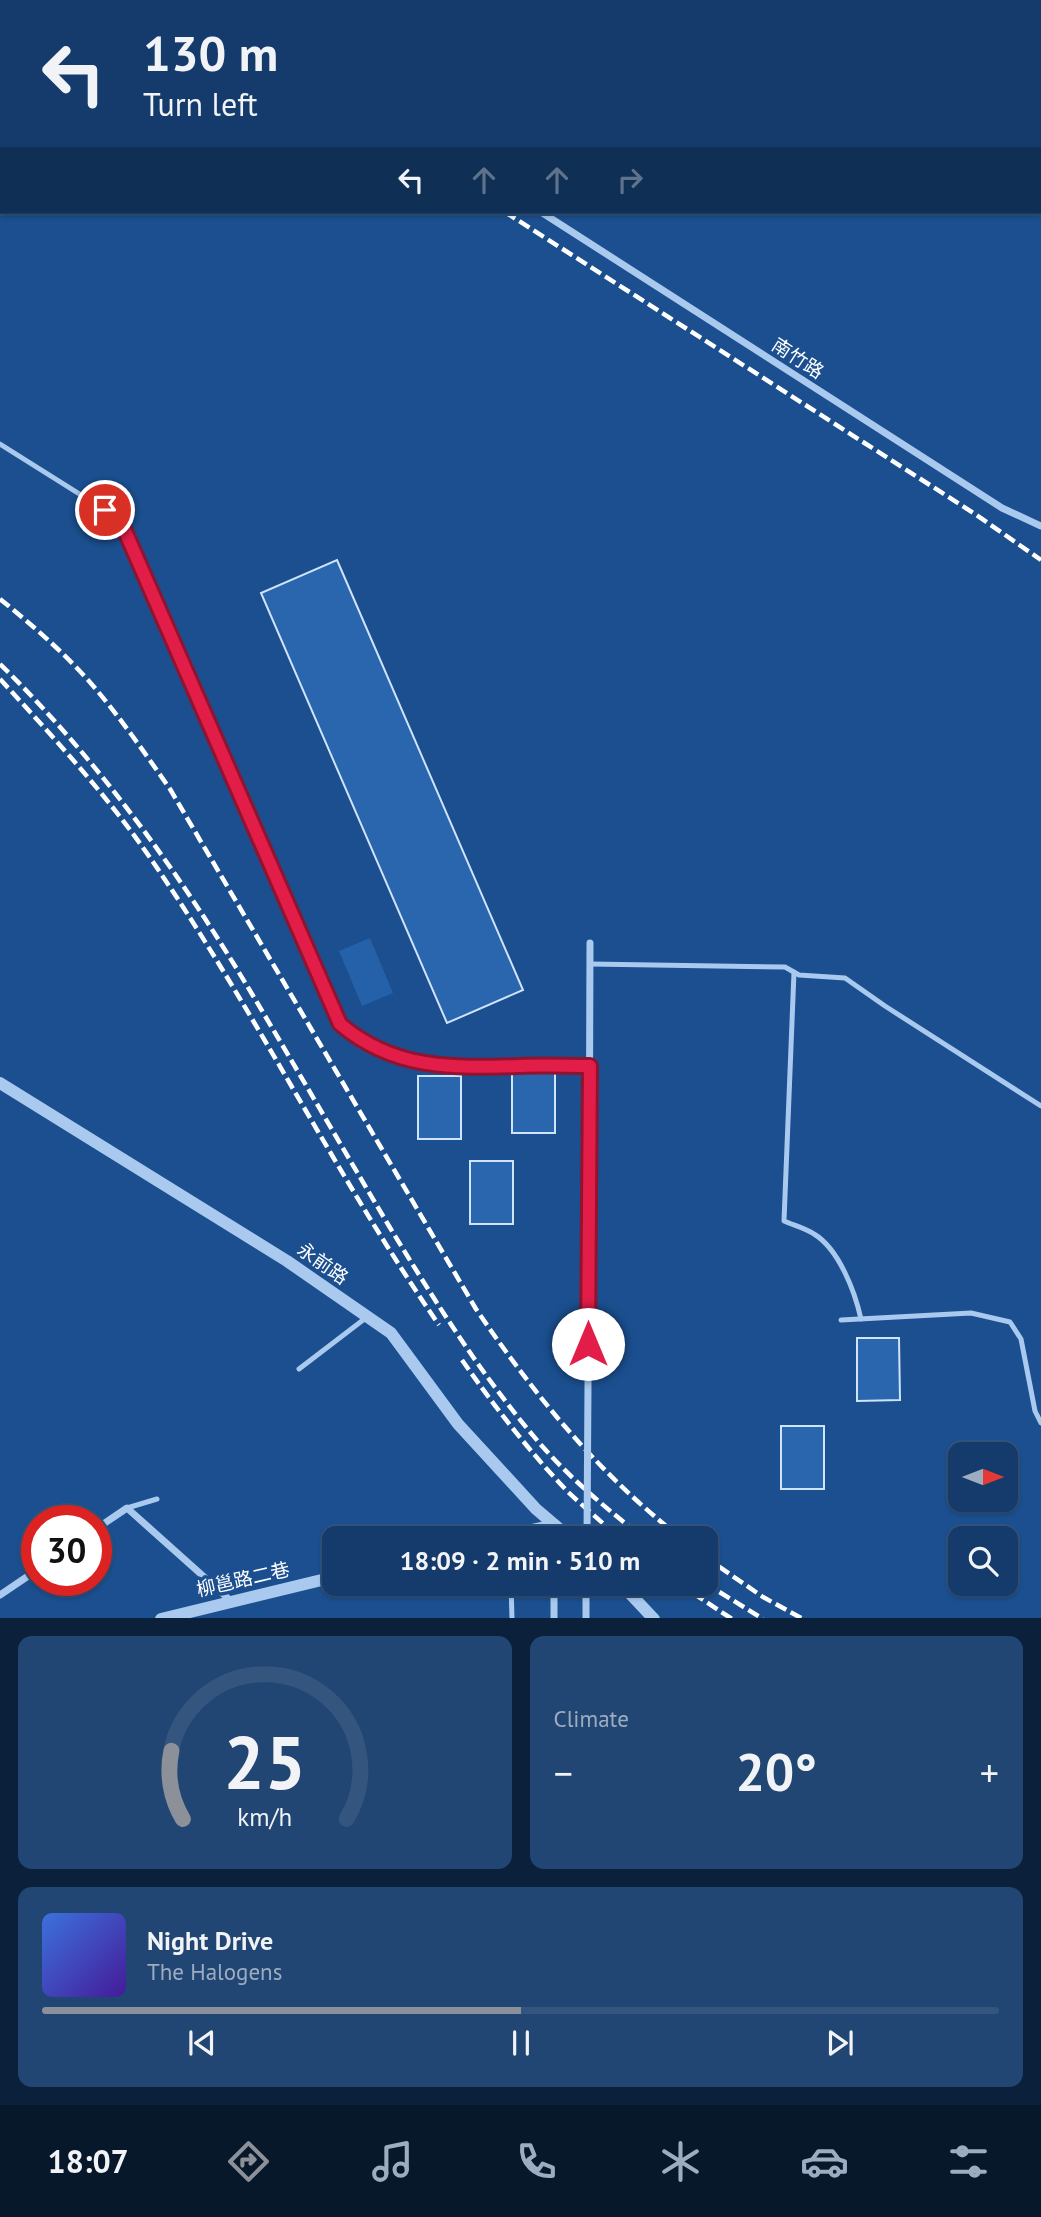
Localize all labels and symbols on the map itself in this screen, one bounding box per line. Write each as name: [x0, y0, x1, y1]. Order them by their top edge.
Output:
street label: 南竹路: [768, 332, 828, 384]
pin: [75, 480, 135, 540]
street label: 永前路: [293, 1237, 353, 1289]
position arrow: [551, 1307, 625, 1381]
north arrow: [948, 1442, 1018, 1512]
speed limit sign: 30: [21, 1505, 112, 1596]
street label: 柳邕路二巷: [194, 1557, 292, 1601]

